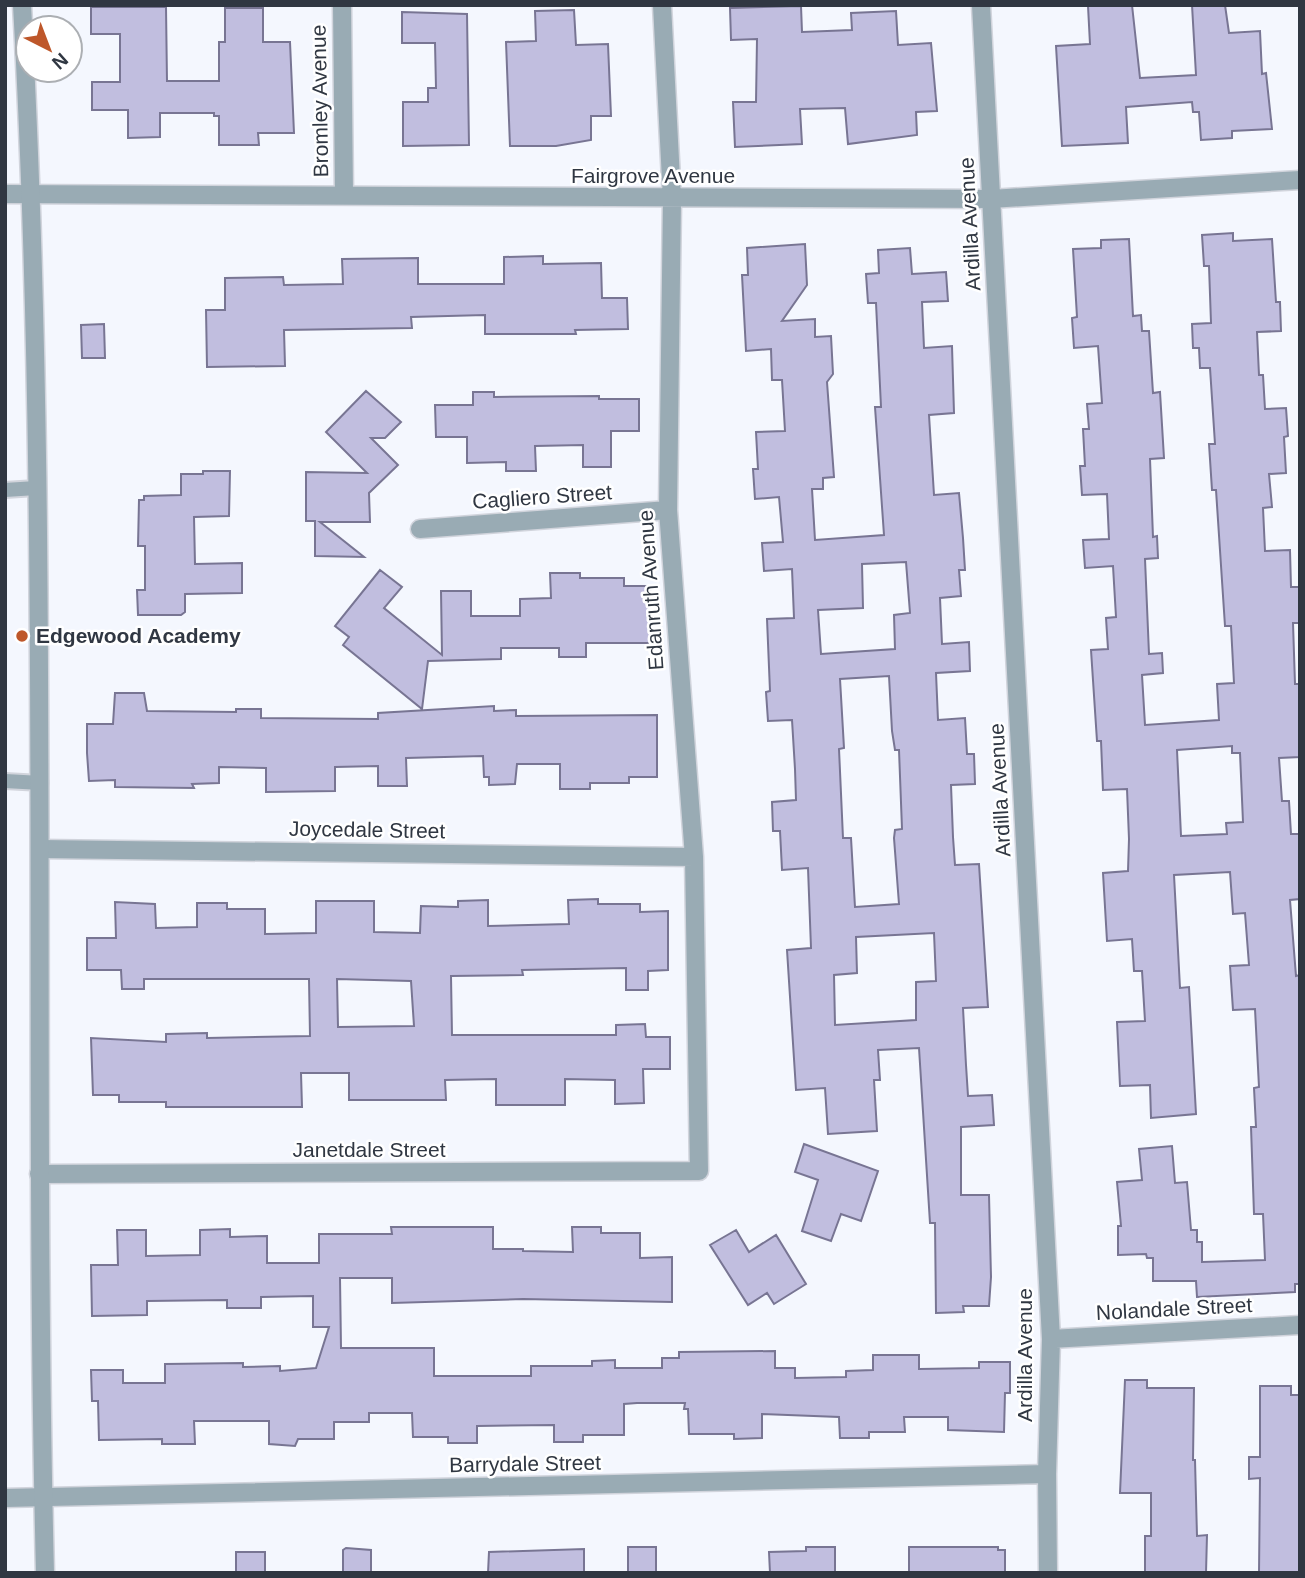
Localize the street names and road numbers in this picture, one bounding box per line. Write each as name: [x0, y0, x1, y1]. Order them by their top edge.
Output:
street label: Bromley Avenue: [307, 25, 332, 177]
street label: Ardilla Avenue: [955, 157, 984, 291]
street label: Fairgrove Avenue: [571, 164, 735, 187]
street label: Cagliero Street: [471, 480, 613, 513]
street label: Edanruth Avenue: [633, 509, 668, 671]
street label: Ardilla Avenue: [985, 723, 1014, 857]
street label: Joycedale Street: [289, 817, 446, 842]
street label: Janetdale Street: [293, 1138, 446, 1161]
street label: Ardilla Avenue: [1013, 1288, 1036, 1422]
street label: Nolandale Street: [1095, 1293, 1253, 1324]
street label: Barrydale Street: [449, 1451, 601, 1476]

